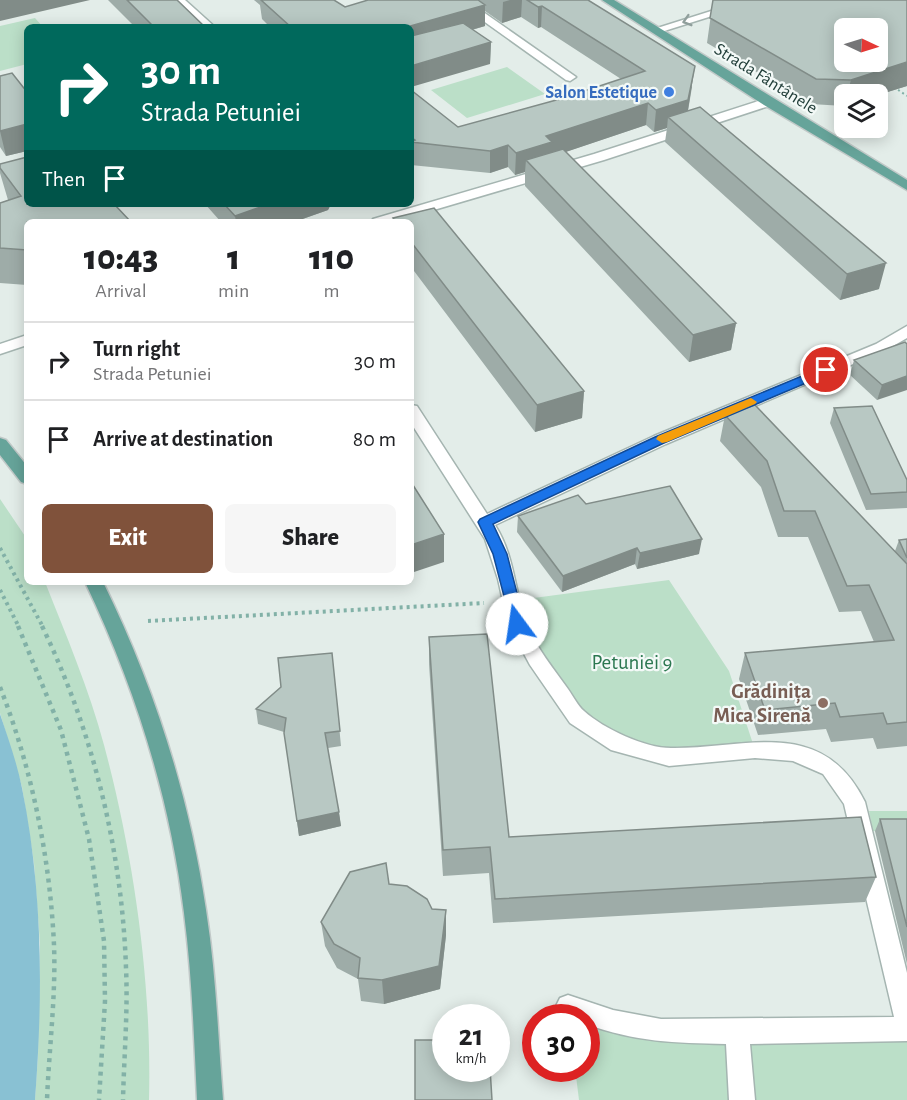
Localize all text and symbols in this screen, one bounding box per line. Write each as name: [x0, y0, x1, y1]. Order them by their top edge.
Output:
one-way arrow: [683, 14, 693, 26]
north arrow: [834, 18, 888, 72]
map controls: [834, 18, 888, 138]
street label: Strada Fântânele: [711, 40, 820, 118]
icon: right: [42, 48, 120, 126]
text: 30 m: [141, 50, 221, 92]
place label: Salon Estetique: [545, 84, 657, 102]
button: layers: [834, 84, 888, 138]
marker: Salon Estetique: [662, 85, 676, 99]
text: Strada Petuniei: [141, 99, 301, 126]
icon: arrive: [98, 162, 131, 195]
text: Then: [42, 168, 86, 190]
text: 10:43: [84, 240, 158, 276]
text: 1: [227, 240, 240, 276]
text: 110: [309, 240, 354, 276]
text: Arrival: [95, 281, 147, 301]
text: min: [218, 281, 249, 301]
text: m: [324, 281, 340, 301]
text: Turn right: [93, 338, 180, 360]
pin: [800, 344, 851, 395]
icon: right: [42, 345, 75, 378]
text: 30 m: [354, 350, 396, 372]
icon: arrive: [809, 353, 842, 386]
text: Strada Petuniei: [93, 364, 212, 384]
icon: arrive: [42, 423, 75, 456]
text: Arrive at destination: [93, 428, 273, 450]
text: 80 m: [353, 428, 396, 450]
button: Exit: [42, 504, 213, 573]
button: Share: [225, 504, 396, 573]
position arrow: [485, 592, 549, 656]
park label: Petuniei 9: [592, 652, 672, 673]
place label: Grădinița Mica Sirenă: [713, 681, 811, 726]
marker: Grădinița Mica Sirenă: [816, 696, 830, 710]
speed limit sign: 30: [522, 1004, 600, 1082]
text: 21: [459, 1021, 483, 1051]
text: km/h: [456, 1051, 486, 1066]

